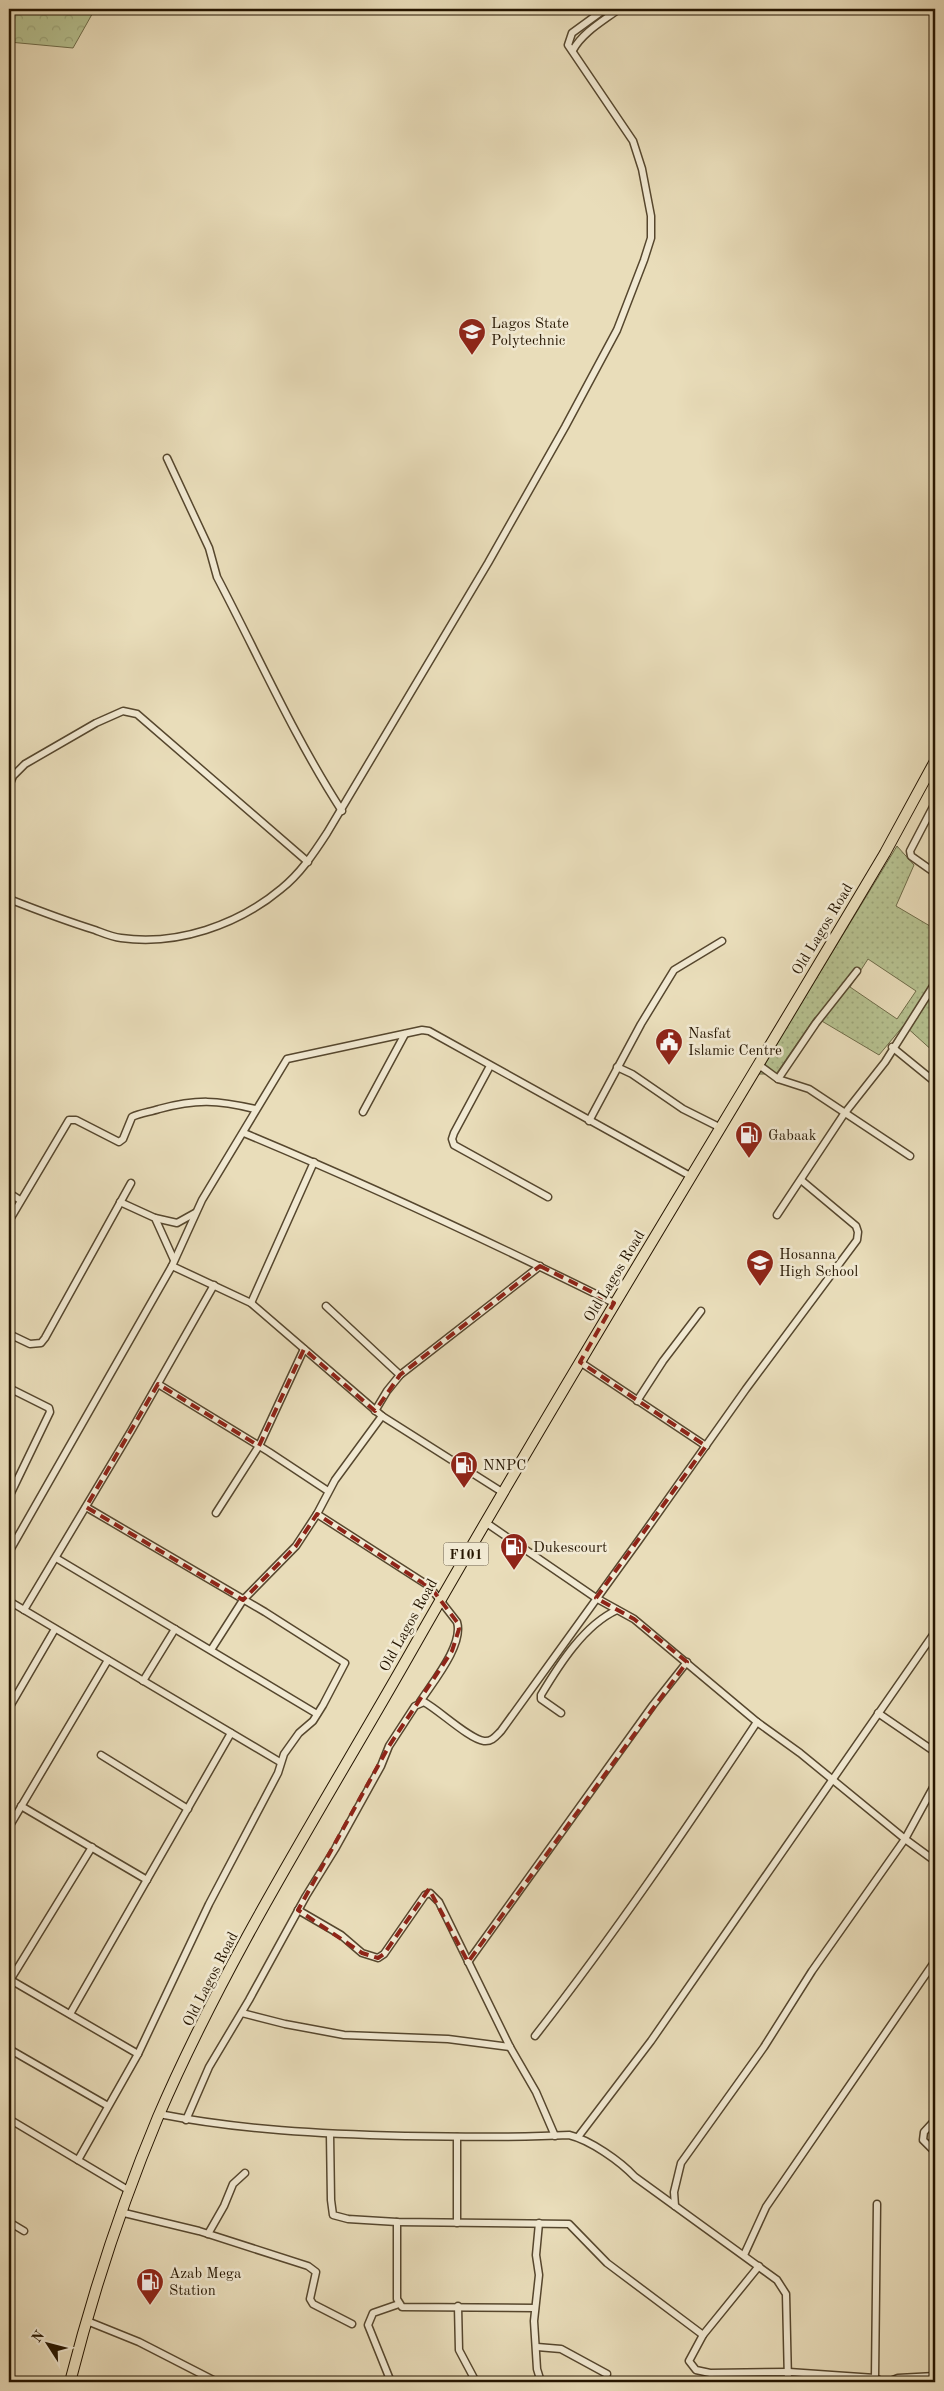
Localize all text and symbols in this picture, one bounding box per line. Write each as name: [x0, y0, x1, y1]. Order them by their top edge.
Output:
school or university icon: Lagos State Polytechnic: [457, 317, 487, 356]
place label: Lagos State Polytechnic: [491, 317, 569, 349]
street label: Old Lagos Road: [790, 881, 857, 978]
public building icon: Nasfat Islamic Centre: [654, 1027, 684, 1066]
place label: Nasfat Islamic Centre: [688, 1027, 782, 1059]
fuel station icon: Gabaak: [734, 1120, 764, 1159]
place label: Gabaak: [768, 1129, 817, 1144]
street label: Old Lagos Road: [582, 1228, 649, 1325]
school or university icon: Hosanna High School: [745, 1248, 775, 1287]
place label: Hosanna High School: [779, 1248, 858, 1280]
fuel station icon: NNPC: [449, 1450, 479, 1489]
place label: NNPC: [483, 1459, 526, 1474]
fuel station icon: Dukescourt: [499, 1532, 529, 1571]
place label: Dukescourt: [533, 1541, 607, 1556]
road number: F101: [444, 1542, 488, 1566]
street label: Old Lagos Road: [378, 1577, 441, 1675]
street label: Old Lagos Road: [181, 1930, 242, 2029]
fuel station icon: Azab Mega Station: [135, 2267, 165, 2306]
place label: Azab Mega Station: [169, 2267, 242, 2299]
north arrow: [22, 2318, 72, 2368]
text: N: [29, 2328, 47, 2345]

